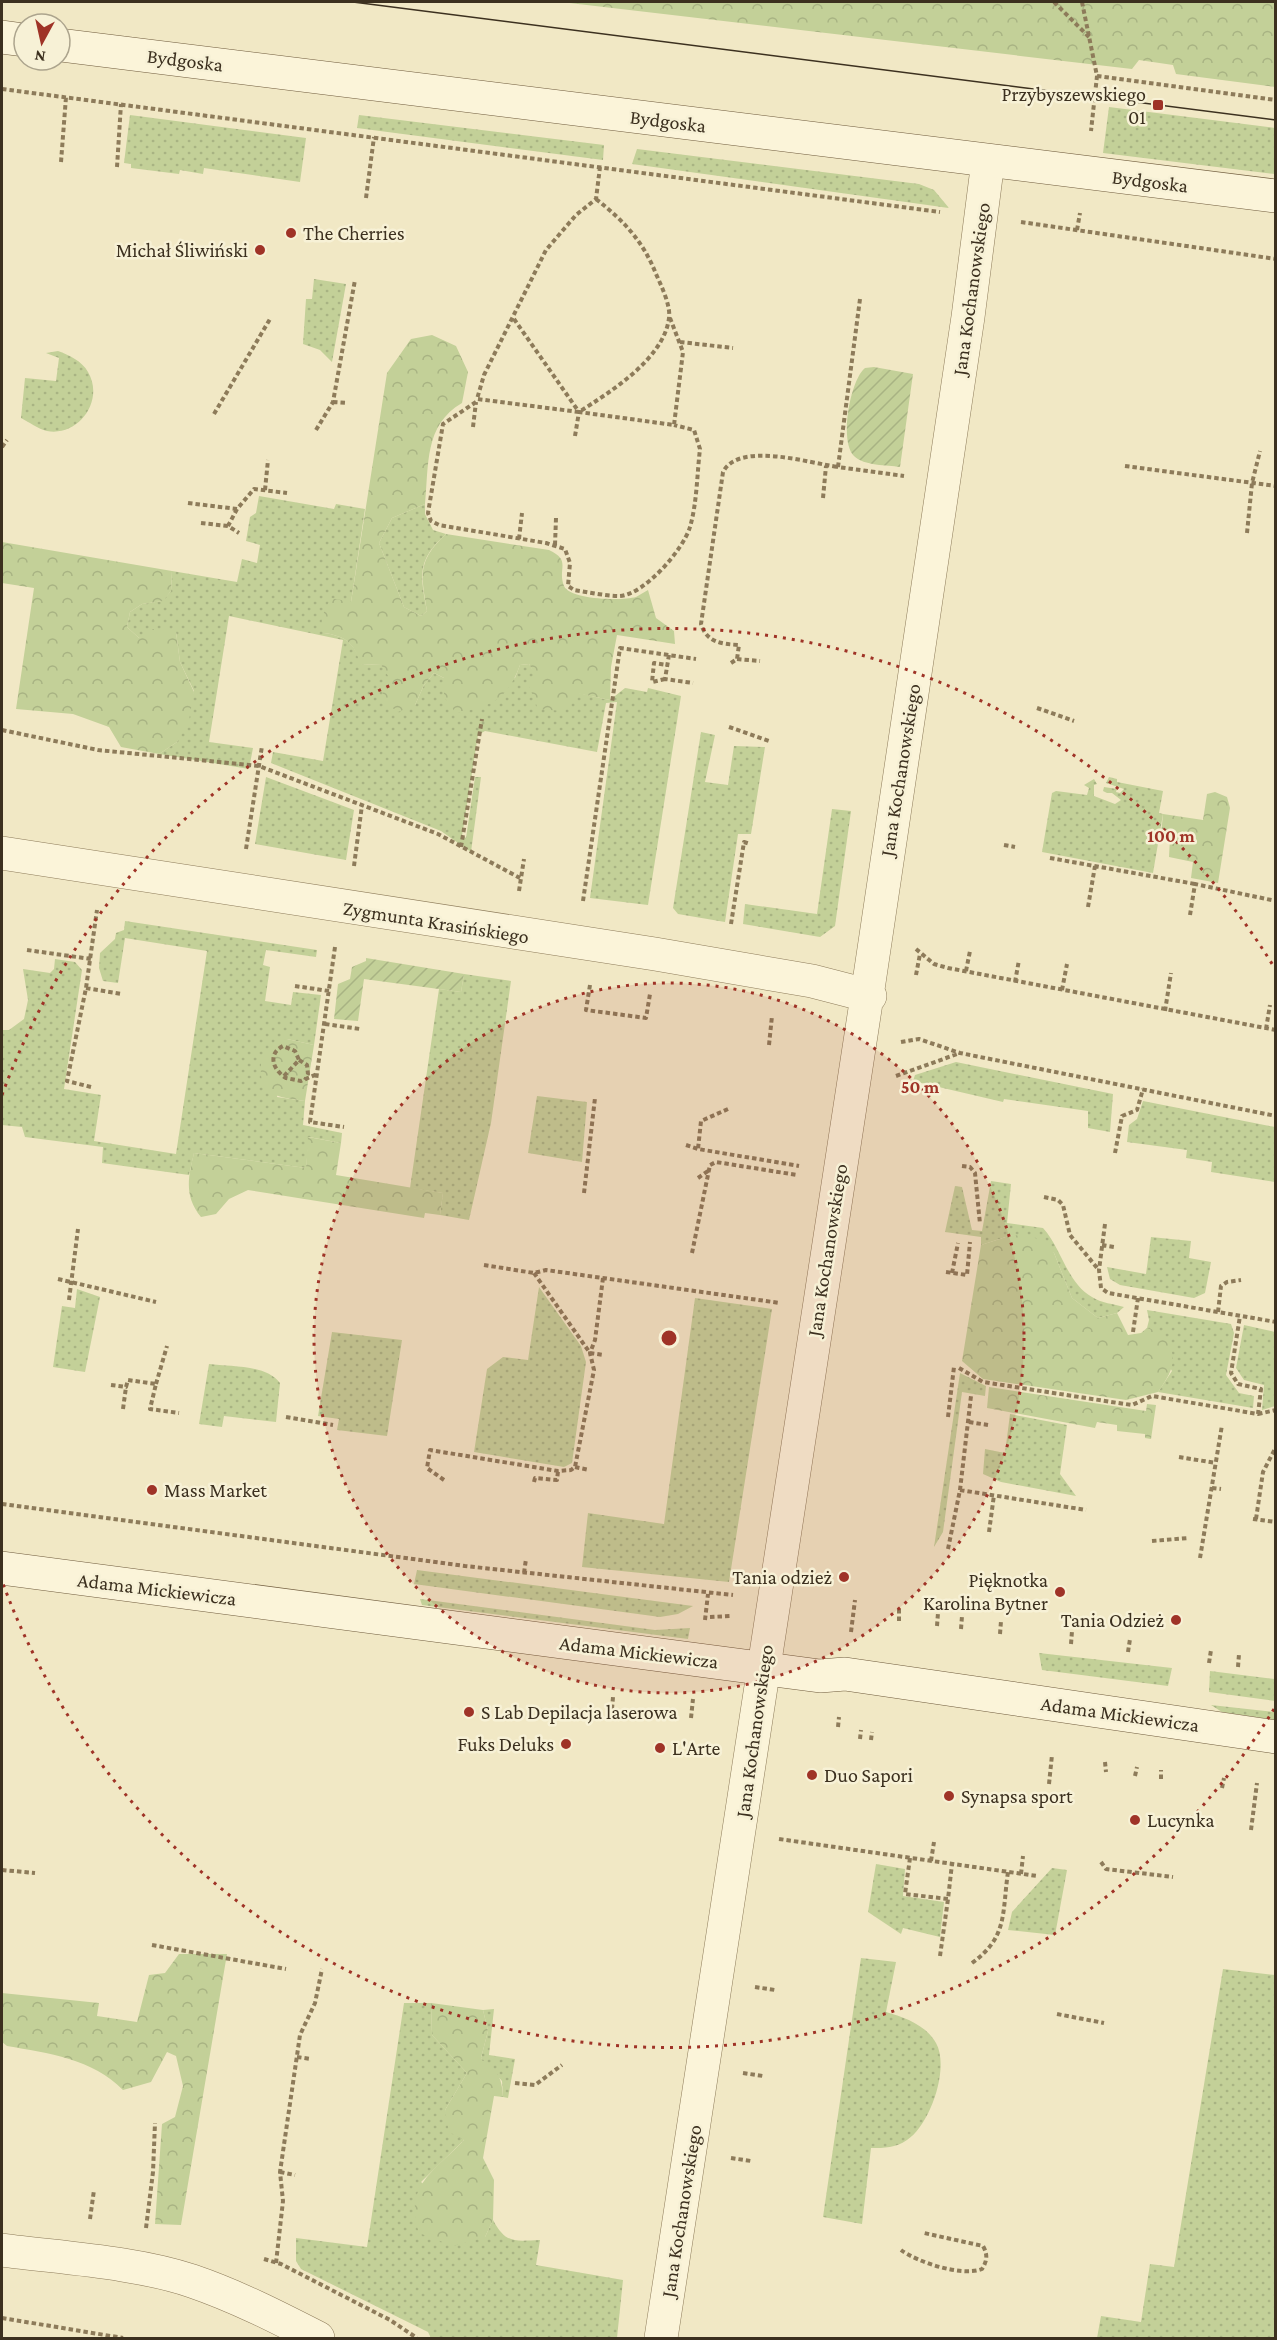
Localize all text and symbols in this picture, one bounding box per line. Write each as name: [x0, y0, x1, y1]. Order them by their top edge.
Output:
north arrow: [12, 12, 72, 72]
street label: Bydgoska: [146, 44, 224, 77]
text: N: [33, 47, 47, 66]
place label: Przybyszewskiego 01: [1002, 83, 1146, 128]
marker: Przybyszewskiego 01: [1151, 98, 1165, 112]
street label: Bydgoska: [629, 105, 707, 138]
street label: Bydgoska: [1111, 165, 1189, 198]
street label: Jana Kochanowskiego: [948, 201, 995, 379]
place label: The Cherries: [303, 222, 405, 244]
marker: The Cherries: [284, 226, 298, 240]
place label: Michał Śliwiński: [116, 239, 248, 261]
marker: Michał Śliwiński: [253, 243, 267, 257]
street label: Jana Kochanowskiego: [875, 682, 926, 860]
text: 100 m: [1147, 826, 1195, 846]
street label: Zygmunta Krasińskiego: [341, 896, 531, 949]
text: 50 m: [901, 1077, 940, 1097]
street label: Jana Kochanowskiego: [802, 1162, 853, 1340]
centre of rings: [659, 1328, 679, 1348]
place label: Mass Market: [164, 1479, 267, 1501]
marker: Mass Market: [145, 1483, 159, 1497]
place label: Tania odzież: [732, 1566, 832, 1588]
street label: Adama Mickiewicza: [76, 1568, 238, 1610]
place label: Pięknotka Karolina Bytner: [923, 1569, 1048, 1615]
marker: Tania odzież: [837, 1570, 851, 1584]
marker: Pięknotka Karolina Bytner: [1053, 1585, 1067, 1599]
place label: Tania Odzież: [1061, 1609, 1164, 1631]
marker: Tania Odzież: [1169, 1613, 1183, 1627]
street label: Adama Mickiewicza: [558, 1631, 720, 1673]
street label: Jana Kochanowskiego: [731, 1643, 778, 1821]
street label: Adama Mickiewicza: [1039, 1692, 1201, 1736]
place label: S Lab Depilacja laserowa: [481, 1701, 678, 1724]
marker: S Lab Depilacja laserowa: [462, 1705, 476, 1719]
place label: Fuks Deluks: [458, 1733, 554, 1755]
marker: Fuks Deluks: [559, 1737, 573, 1751]
place label: L'Arte: [672, 1737, 720, 1759]
marker: L'Arte: [653, 1741, 667, 1755]
place label: Duo Sapori: [824, 1764, 913, 1787]
marker: Duo Sapori: [805, 1768, 819, 1782]
place label: Synapsa sport: [961, 1785, 1073, 1808]
marker: Synapsa sport: [942, 1789, 956, 1803]
place label: Lucynka: [1147, 1809, 1214, 1832]
marker: Lucynka: [1128, 1813, 1142, 1827]
street label: Jana Kochanowskiego: [656, 2123, 707, 2301]

